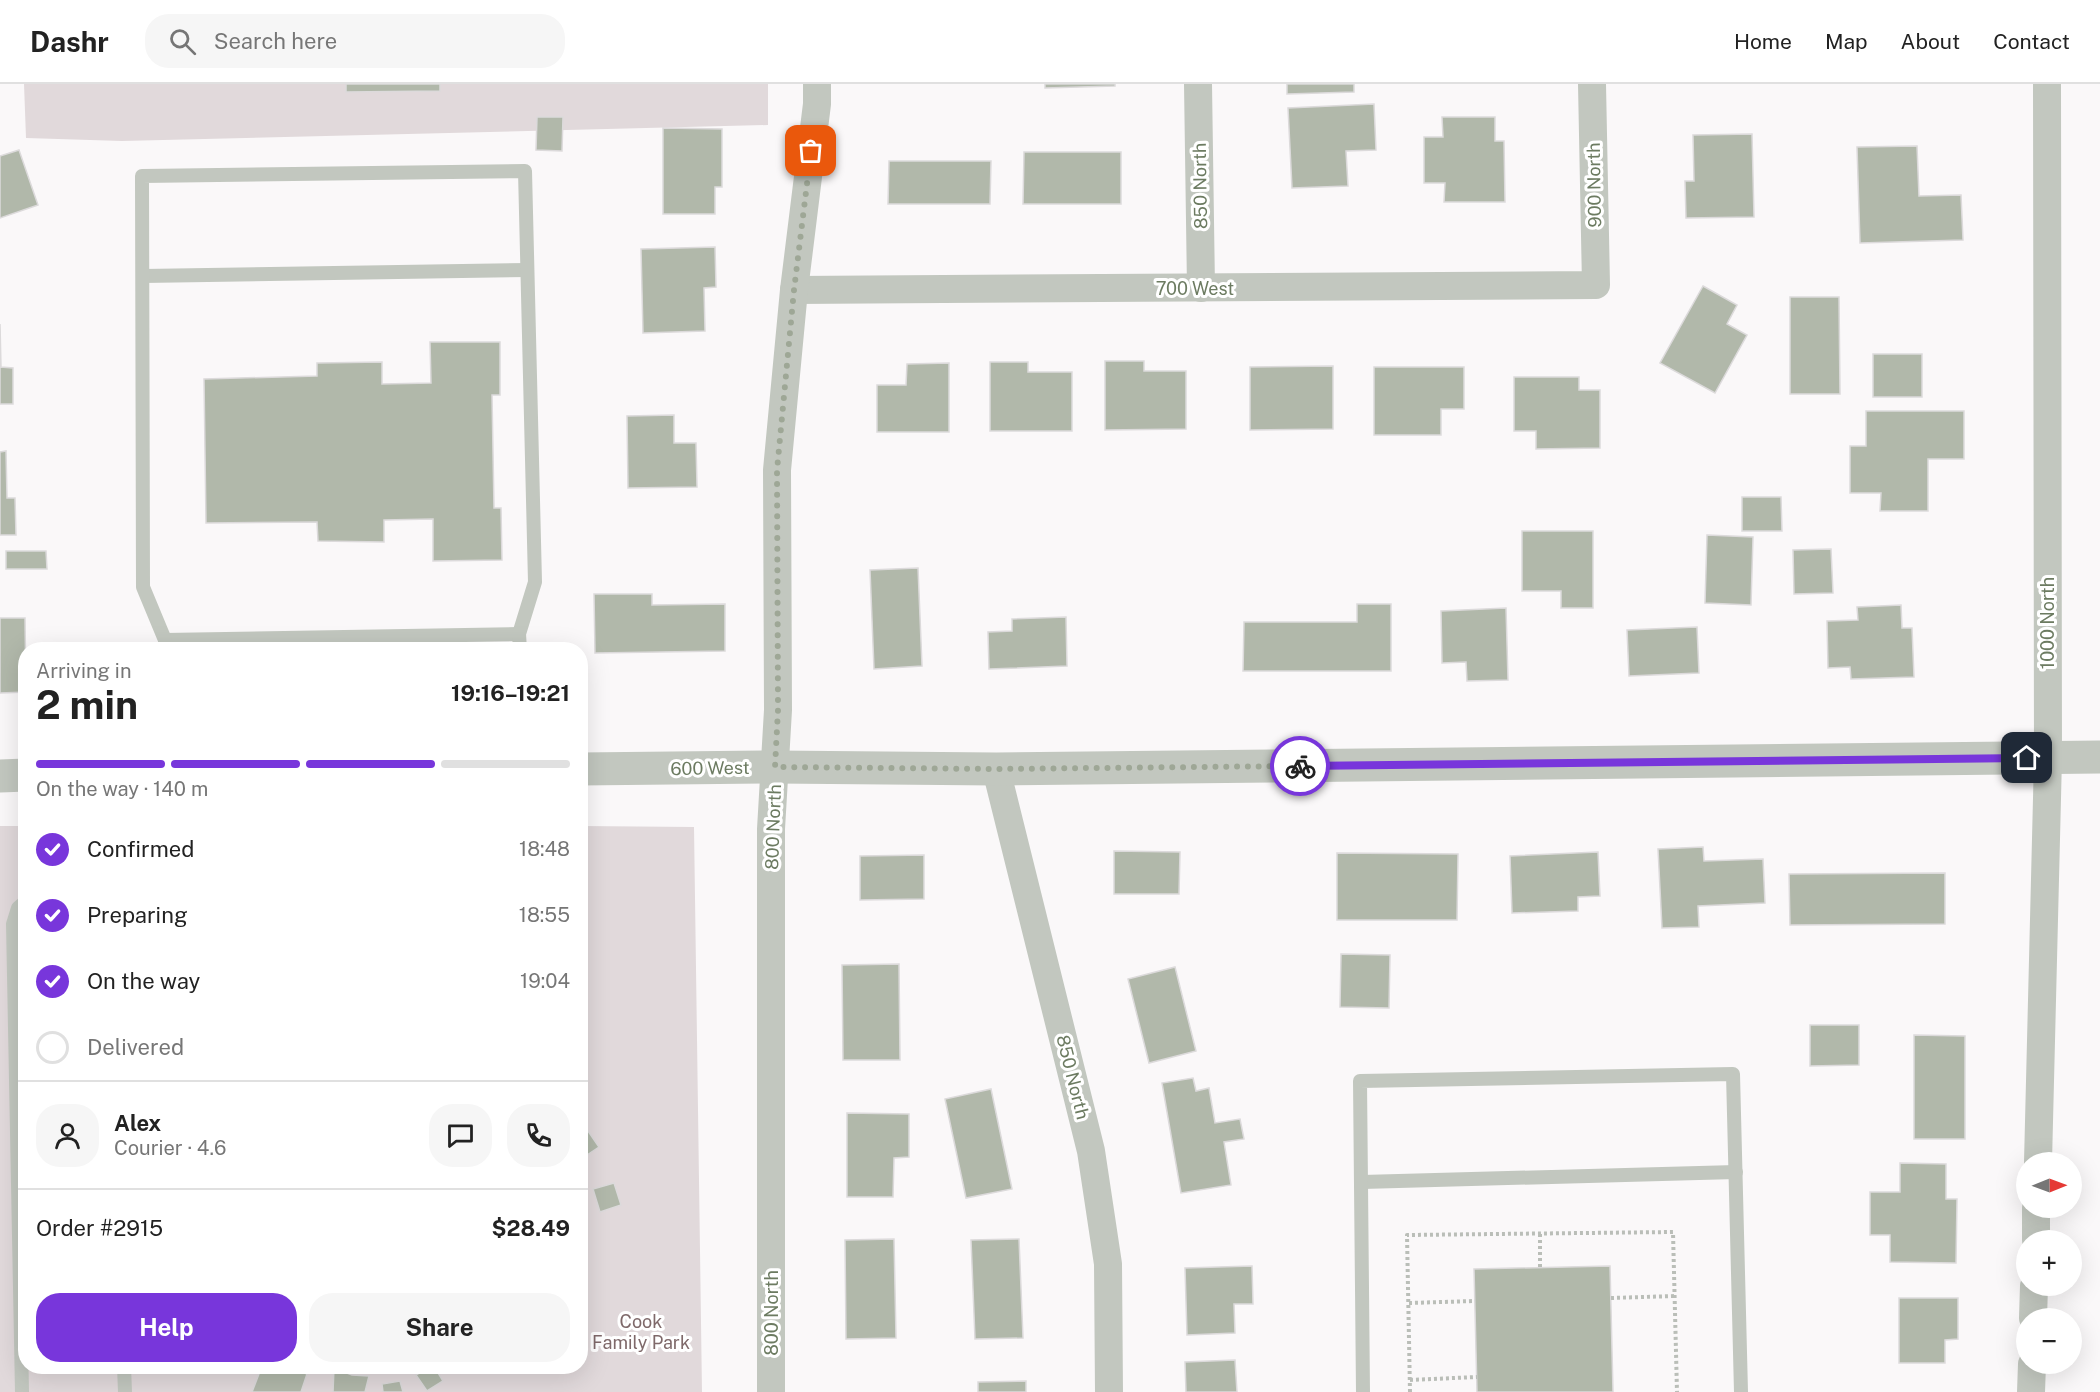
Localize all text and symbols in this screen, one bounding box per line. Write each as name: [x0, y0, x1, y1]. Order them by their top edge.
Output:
search box: [145, 14, 565, 68]
text: Dashr: [30, 25, 109, 58]
icon: search: [166, 25, 199, 58]
text: Search here: [214, 28, 337, 54]
text: Home: [1734, 29, 1792, 54]
text: Map: [1825, 29, 1868, 54]
text: About: [1901, 29, 1960, 54]
text: Contact: [1993, 29, 2070, 54]
pin: [785, 125, 836, 176]
icon: bag: [794, 134, 827, 167]
street label: 900 North: [1583, 142, 1605, 228]
street label: 850 North: [1189, 143, 1211, 229]
street label: 700 West: [1156, 278, 1234, 299]
street label: 1000 North: [2037, 577, 2058, 669]
text: Arriving in: [36, 659, 131, 683]
text: 19:16–19:21: [451, 680, 570, 706]
text: 2 min: [36, 682, 138, 728]
pin: [2001, 732, 2052, 783]
courier: [1270, 736, 1330, 796]
icon: home: [2010, 741, 2043, 774]
icon: bike: [1284, 750, 1317, 783]
street label: 600 West: [670, 757, 750, 779]
text: On the way · 140 m: [36, 777, 208, 801]
street label: 800 North: [761, 784, 785, 870]
icon: check: [36, 833, 69, 866]
text: Confirmed: [87, 836, 194, 862]
text: 18:48: [519, 837, 570, 861]
icon: check: [36, 899, 69, 932]
text: Preparing: [87, 902, 188, 928]
text: 18:55: [519, 903, 570, 927]
icon: check: [36, 965, 69, 998]
text: On the way: [87, 968, 200, 994]
text: 19:04: [520, 969, 570, 993]
street label: 850 North: [1052, 1033, 1094, 1121]
text: Delivered: [87, 1034, 184, 1060]
button: person: [36, 1104, 99, 1167]
button: chat: [429, 1104, 492, 1167]
button: phone: [507, 1104, 570, 1167]
text: Alex: [114, 1110, 161, 1136]
text: Courier · 4.6: [114, 1136, 226, 1160]
north arrow: [2016, 1152, 2082, 1218]
map controls: [2016, 1152, 2082, 1374]
text: Order #2915: [36, 1215, 163, 1241]
text: $28.49: [492, 1215, 570, 1241]
button: +: [2016, 1230, 2082, 1296]
street label: 800 North: [761, 1270, 782, 1356]
button: Help: [36, 1293, 297, 1362]
button: Share: [309, 1293, 570, 1362]
button: −: [2016, 1308, 2082, 1374]
park label: Cook Family Park: [592, 1311, 690, 1353]

